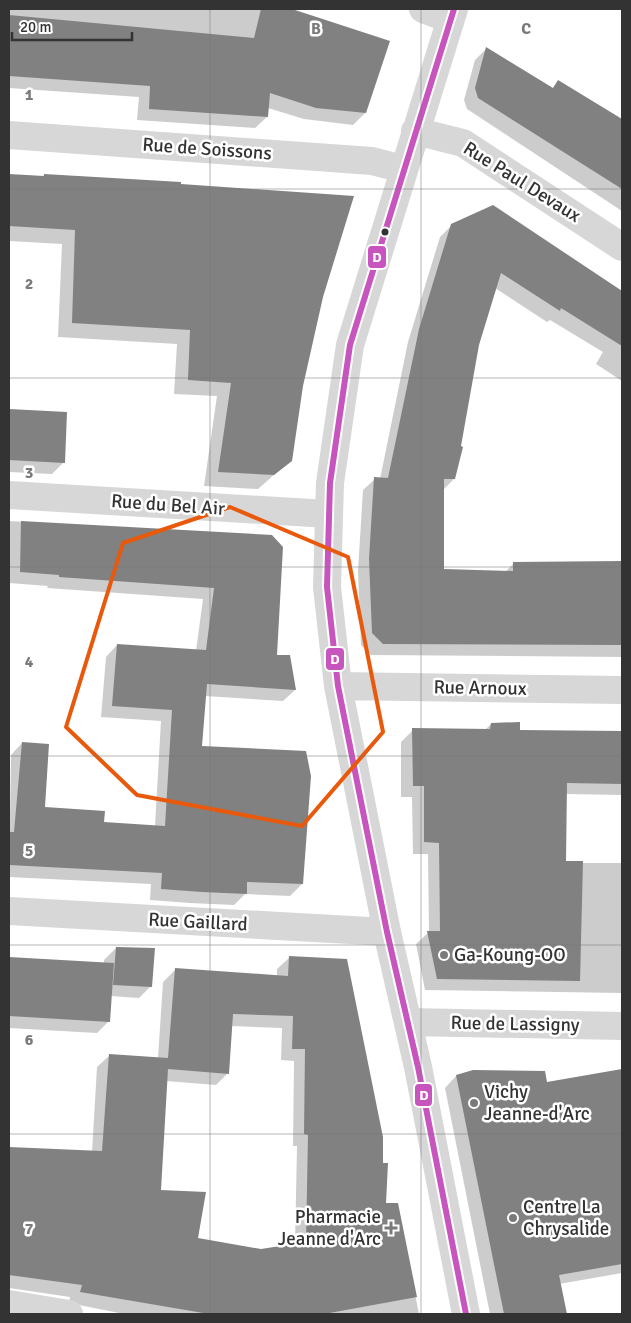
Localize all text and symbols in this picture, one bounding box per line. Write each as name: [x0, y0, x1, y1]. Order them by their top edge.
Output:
scale bar: [12, 10, 132, 42]
text: 20 m: [20, 18, 51, 36]
text: B: [311, 19, 321, 39]
text: C: [521, 19, 531, 39]
text: 1: [25, 85, 34, 105]
street label: Rue de Soissons: [142, 133, 272, 165]
street label: Rue Paul Devaux: [459, 136, 585, 228]
unlabelled marker: [380, 227, 390, 237]
line badge: D: [367, 245, 387, 269]
text: D: [372, 249, 382, 266]
text: 2: [25, 274, 33, 294]
text: 3: [25, 463, 33, 483]
street label: Rue du Bel Air: [110, 489, 226, 521]
line badge: D: [325, 647, 345, 671]
text: D: [330, 651, 340, 668]
text: 4: [25, 652, 34, 672]
street label: Rue Arnoux: [433, 675, 527, 701]
text: 5: [25, 841, 33, 861]
street label: Rue Gaillard: [148, 907, 248, 937]
place label: Ga-Koung-OO: [454, 943, 566, 967]
marker: Ga-Koung-OO: [438, 949, 450, 961]
street label: Rue de Lassigny: [450, 1011, 580, 1037]
text: 6: [25, 1030, 34, 1050]
place label: Vichy Jeanne-d'Arc: [484, 1080, 590, 1126]
line badge: D: [414, 1083, 433, 1107]
text: D: [419, 1087, 429, 1104]
marker: Vichy Jeanne-d'Arc: [468, 1097, 480, 1109]
place label: Centre La Chrysalide: [523, 1195, 609, 1241]
place label: Pharmacie Jeanne d'Arc: [278, 1205, 381, 1251]
marker: Centre La Chrysalide: [507, 1212, 519, 1224]
text: 7: [25, 1219, 34, 1239]
marker: Pharmacie Jeanne d'Arc: [385, 1222, 397, 1234]

